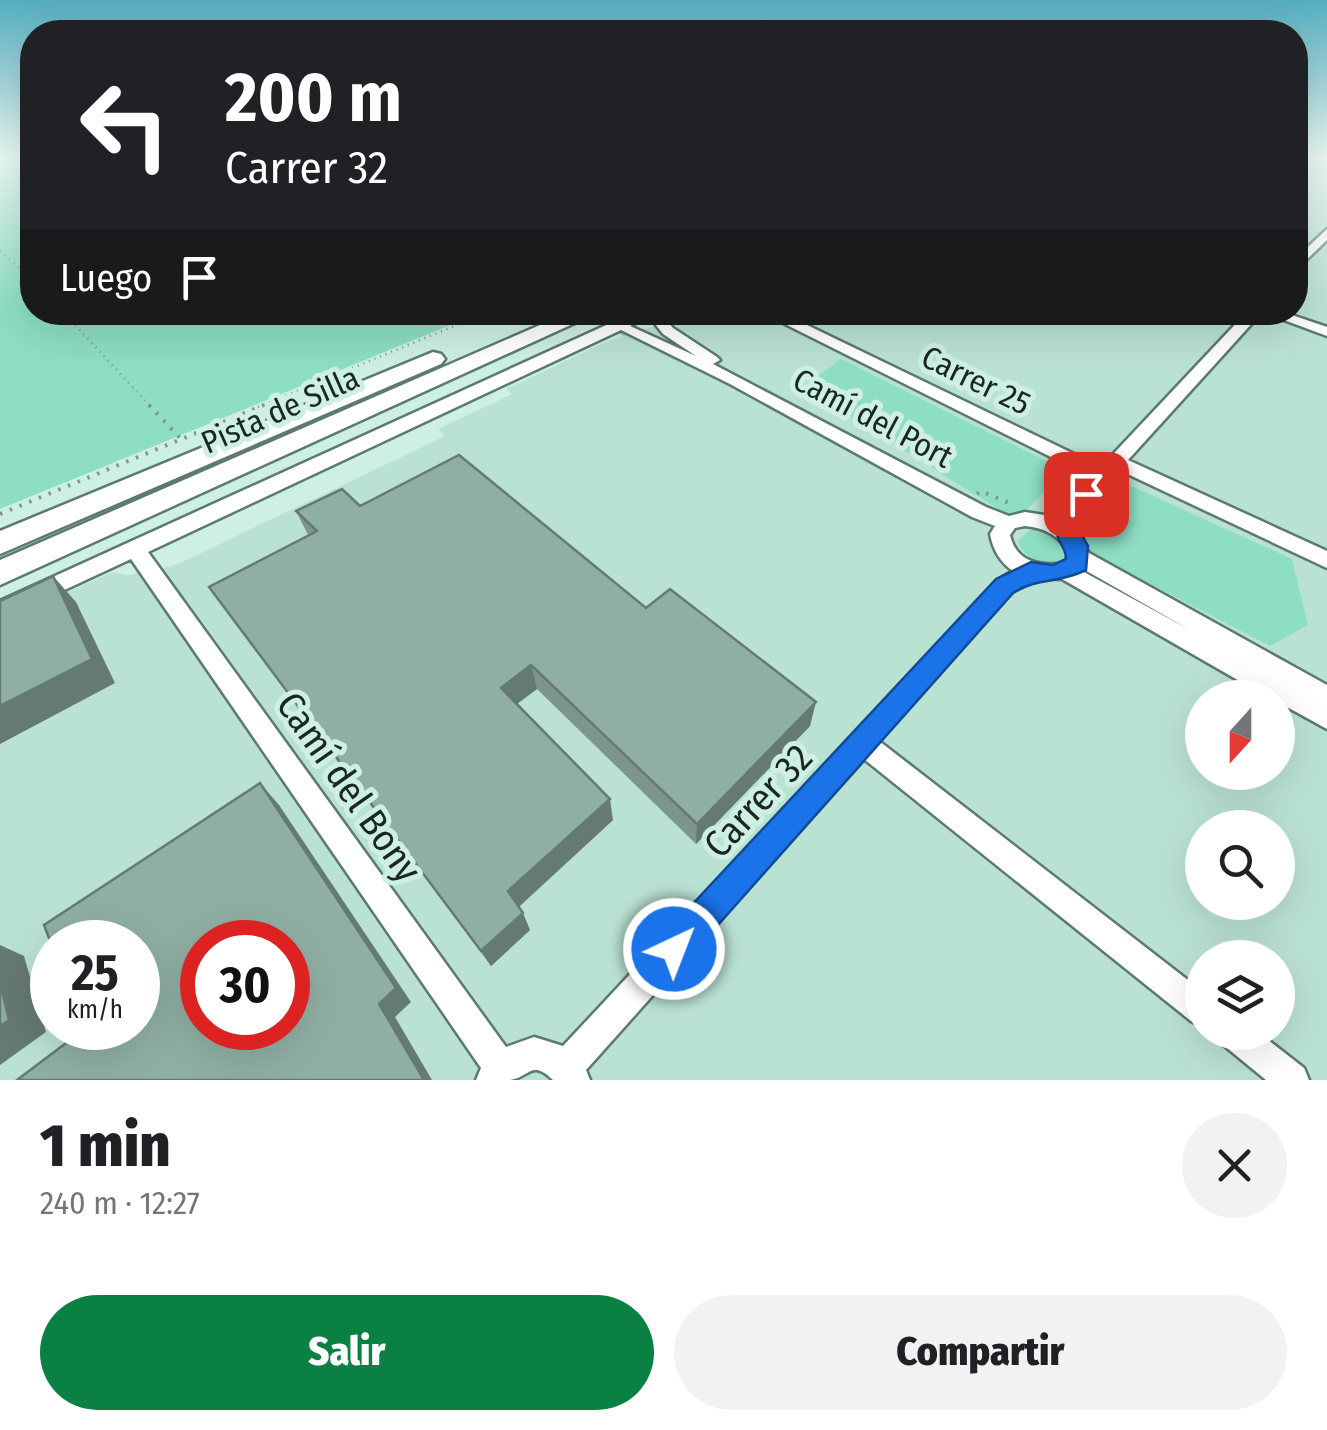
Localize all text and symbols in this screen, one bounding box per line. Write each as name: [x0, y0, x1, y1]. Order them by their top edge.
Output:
text: 200 m: [225, 56, 402, 140]
icon: left: [60, 60, 190, 190]
text: Carrer 32: [225, 141, 388, 195]
icon: arrive: [172, 250, 227, 305]
text: Luego: [60, 255, 152, 301]
street label: Carrer 25: [915, 337, 1037, 423]
street label: Pista de Silla: [195, 358, 365, 462]
street label: Camí del Port: [787, 360, 960, 476]
pin: [1044, 452, 1129, 537]
icon: arrive: [1059, 467, 1114, 522]
north arrow: [1185, 680, 1295, 790]
map controls: [1185, 680, 1295, 1050]
street label: Camí del Bony: [267, 683, 431, 891]
street label: Carrer 32: [694, 735, 822, 867]
button: search: [1185, 810, 1295, 920]
position arrow: [622, 897, 726, 1001]
speed limit sign: 30: [180, 920, 310, 1050]
button: layers: [1185, 940, 1295, 1050]
text: 25: [71, 943, 119, 1003]
text: km/h: [67, 995, 123, 1025]
text: 1 min: [40, 1110, 171, 1182]
button: close: [1182, 1113, 1287, 1218]
text: 240 m · 12:27: [40, 1184, 200, 1222]
button: Salir: [40, 1295, 654, 1410]
button: Compartir: [674, 1295, 1287, 1410]

